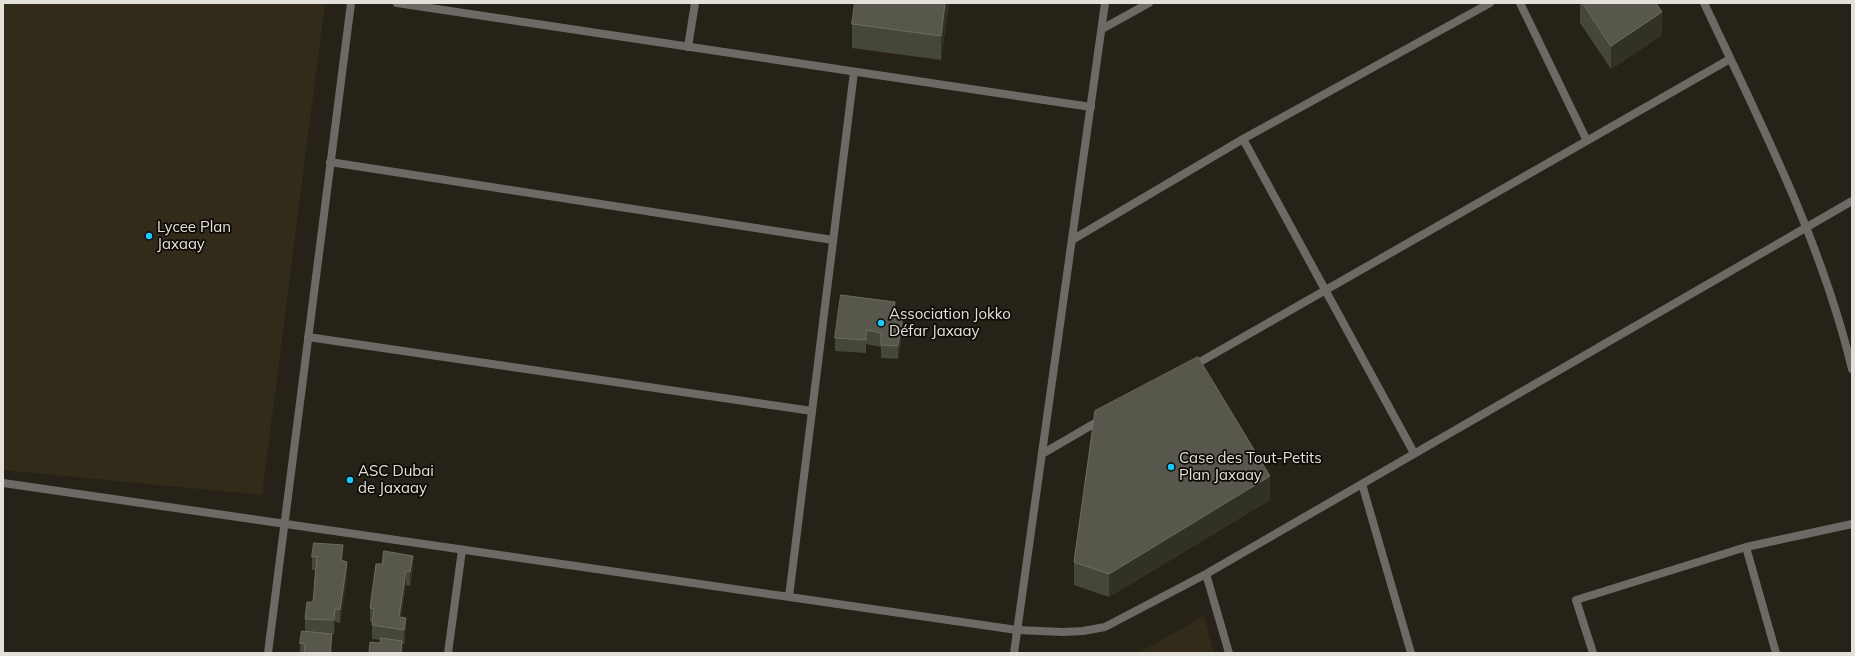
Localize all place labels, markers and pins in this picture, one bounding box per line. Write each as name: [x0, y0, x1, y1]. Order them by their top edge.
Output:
place label: Lycee Plan Jaxaay: [157, 218, 231, 253]
marker: Lycee Plan Jaxaay: [144, 231, 154, 241]
place label: Association Jokko Défar Jaxaay: [889, 305, 1011, 340]
marker: Association Jokko Défar Jaxaay: [876, 318, 886, 328]
place label: Case des Tout-Petits Plan Jaxaay: [1179, 449, 1322, 484]
place label: ASC Dubai de Jaxaay: [358, 462, 434, 497]
marker: Case des Tout-Petits Plan Jaxaay: [1166, 462, 1176, 472]
marker: ASC Dubai de Jaxaay: [345, 475, 355, 485]

